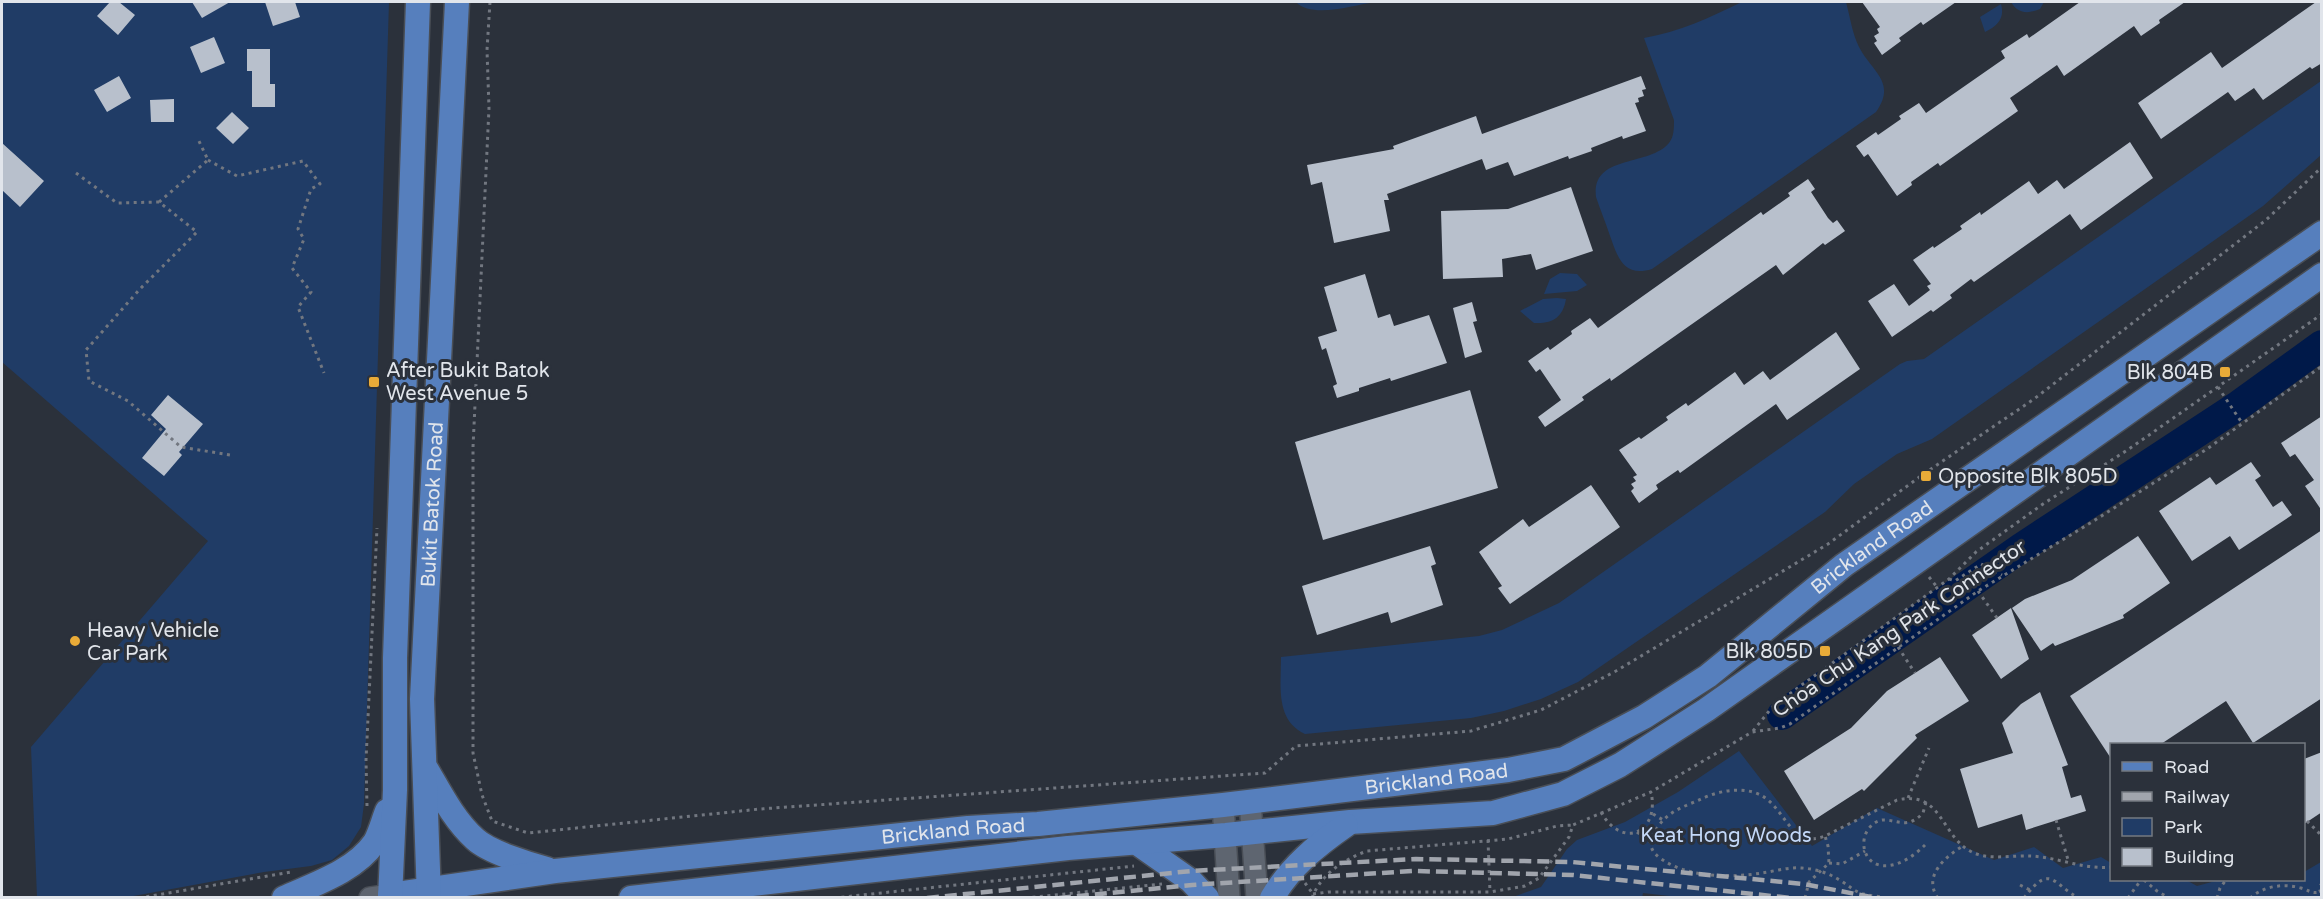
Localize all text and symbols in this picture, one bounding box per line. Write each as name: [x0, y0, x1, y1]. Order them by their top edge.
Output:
place label: After Bukit Batok West Avenue 5: [386, 359, 550, 406]
place label: Blk 804B: [2127, 361, 2213, 385]
marker: Blk 804B: [2218, 365, 2232, 379]
marker: After Bukit Batok West Avenue 5: [367, 375, 381, 389]
street label: Bukit Batok Road: [417, 421, 449, 588]
place label: Opposite Blk 805D: [1938, 465, 2118, 489]
marker: Opposite Blk 805D: [1919, 469, 1933, 483]
street label: Brickland Road: [1806, 496, 1938, 600]
street label: Choa Chu Kang Park Connector: [1768, 535, 2031, 723]
place label: Heavy Vehicle Car Park: [87, 619, 219, 666]
marker: Heavy Vehicle Car Park: [68, 634, 82, 648]
place label: Blk 805D: [1726, 640, 1813, 664]
marker: Blk 805D: [1818, 644, 1832, 658]
legend: [2110, 743, 2305, 881]
text: Road: [2164, 756, 2209, 778]
street label: Brickland Road: [1363, 759, 1510, 801]
text: Railway: [2164, 786, 2230, 808]
street label: Brickland Road: [880, 814, 1026, 850]
text: Park: [2164, 816, 2203, 838]
park label: Keat Hong Woods: [1640, 824, 1812, 848]
text: Building: [2164, 846, 2234, 868]

